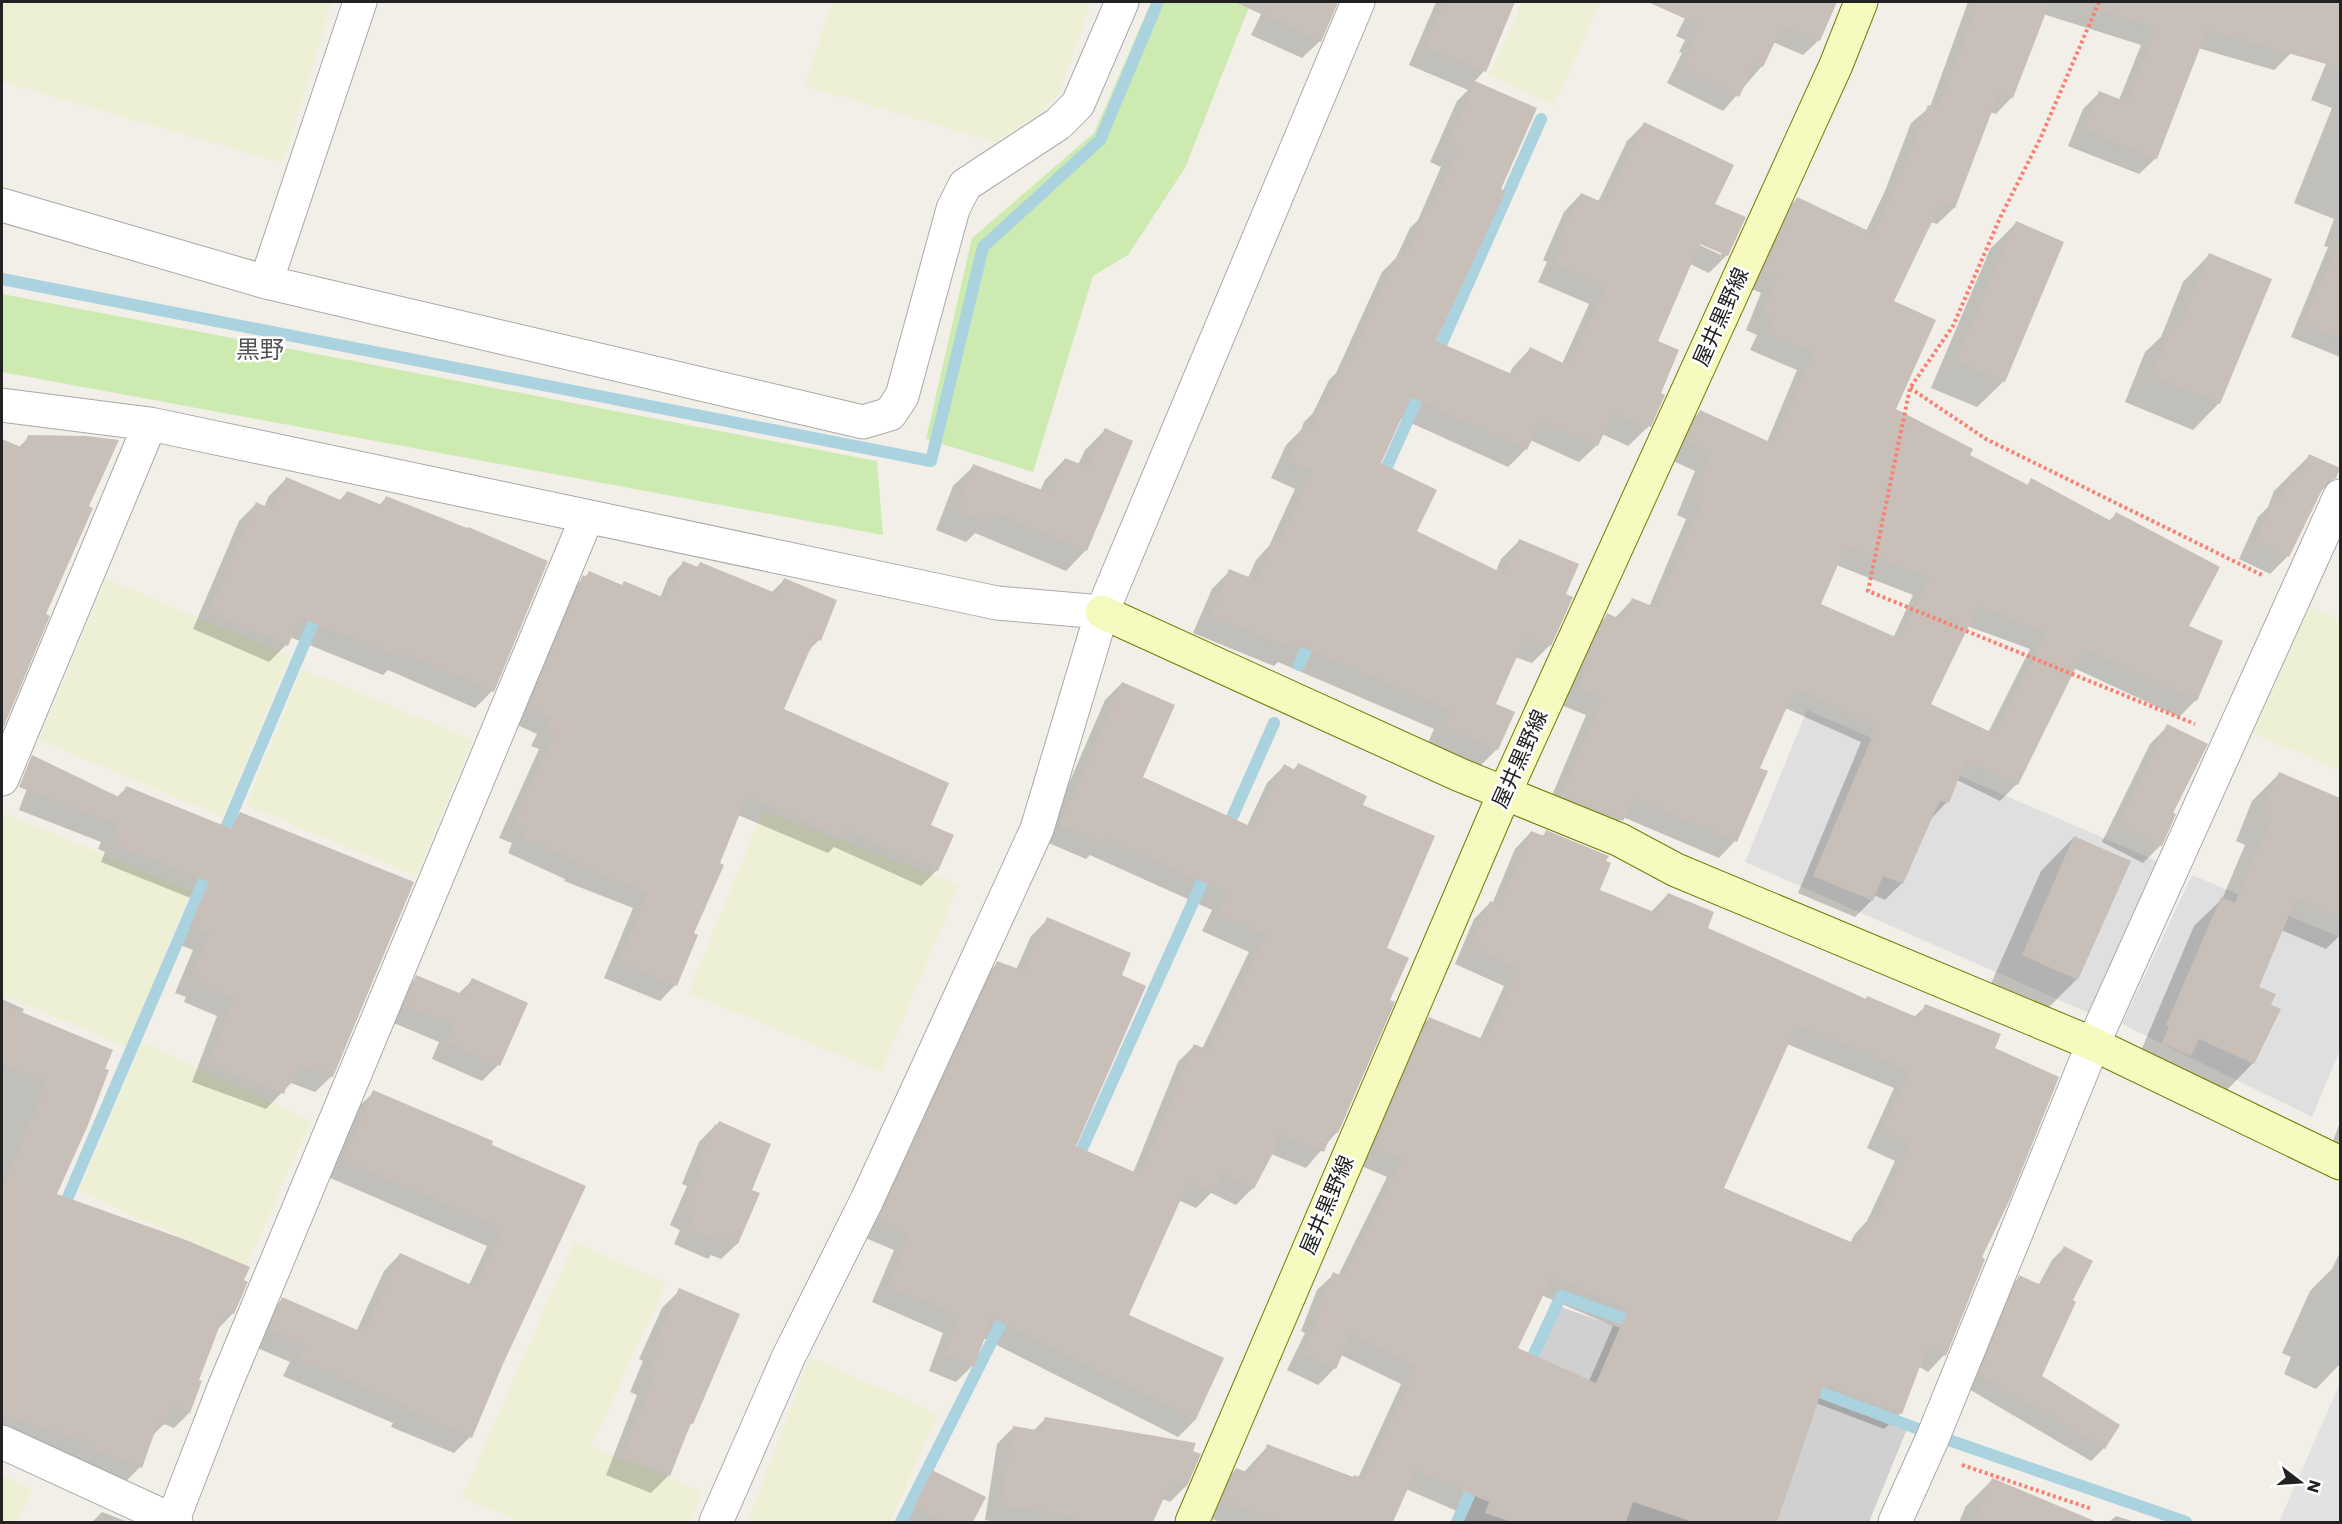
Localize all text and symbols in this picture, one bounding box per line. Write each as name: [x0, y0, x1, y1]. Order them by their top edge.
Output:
street label: 屋井黒野線: [1686, 263, 1755, 371]
district label: 黒野: [236, 333, 284, 366]
street label: 屋井黒野線: [1485, 705, 1554, 813]
street label: 屋井黒野線: [1293, 1151, 1360, 1259]
north arrow: [2270, 1452, 2330, 1512]
text: N: [2301, 1477, 2327, 1495]

